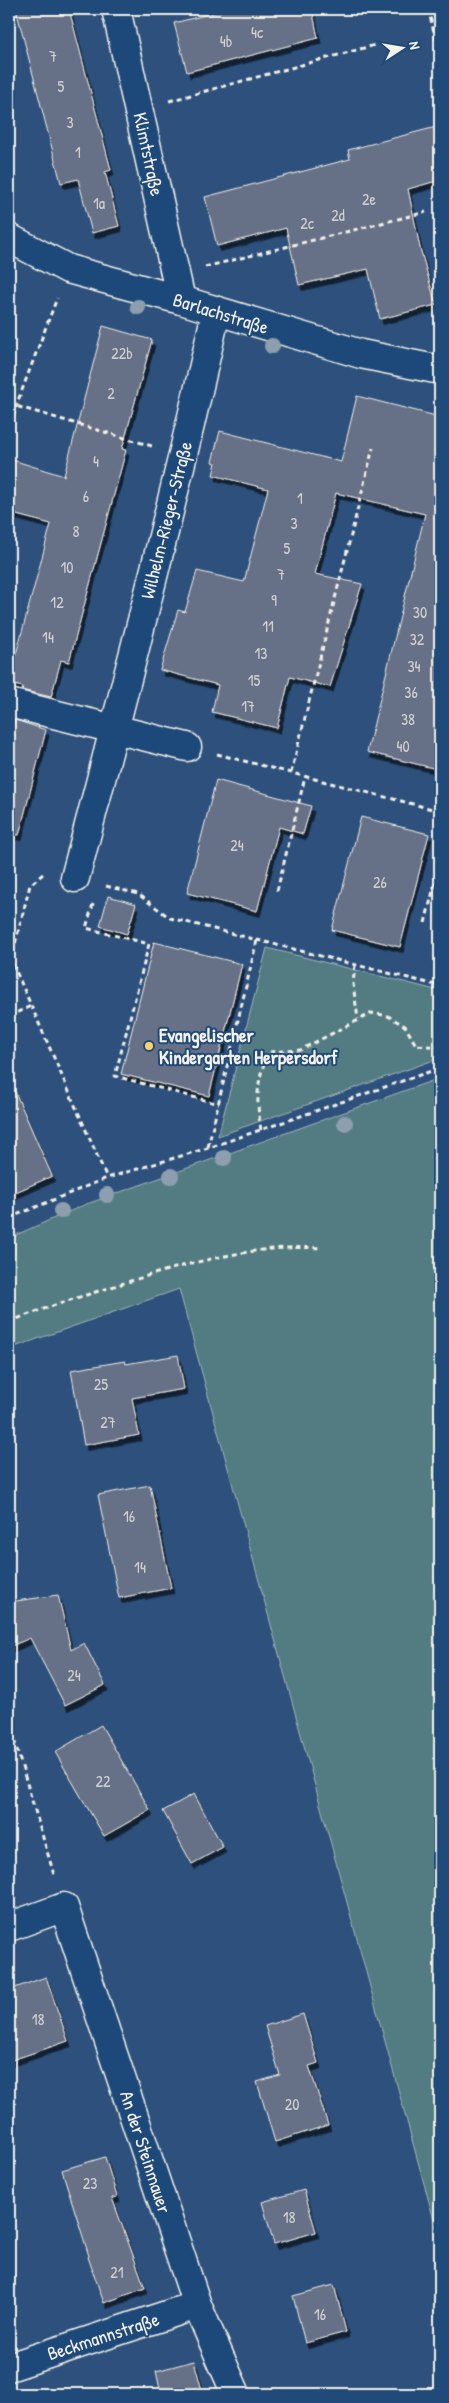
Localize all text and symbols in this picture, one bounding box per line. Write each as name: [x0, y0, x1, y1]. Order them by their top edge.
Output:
house number: 4c: [251, 21, 264, 43]
north arrow: [376, 22, 426, 72]
house number: 4b: [220, 30, 232, 52]
text: N: [405, 40, 425, 51]
house number: 7: [49, 45, 57, 67]
house number: 5: [58, 75, 65, 97]
street label: Klimtstraße: [127, 110, 171, 199]
house number: 3: [66, 111, 74, 133]
house number: 1: [75, 141, 81, 163]
house number: 2e: [362, 188, 377, 210]
house number: 1a: [93, 192, 105, 214]
house number: 2d: [331, 204, 345, 226]
house number: 2c: [300, 212, 315, 234]
street label: Barlachstraße: [170, 286, 272, 340]
house number: 22b: [111, 342, 133, 364]
house number: 2: [107, 382, 115, 404]
street label: Wilhelm-Rieger-Straße: [134, 438, 198, 601]
house number: 4: [93, 450, 99, 472]
house number: 6: [83, 485, 89, 507]
house number: 1: [297, 487, 303, 509]
house number: 3: [290, 512, 298, 534]
house number: 8: [73, 520, 80, 542]
house number: 5: [284, 537, 291, 559]
house number: 10: [61, 556, 73, 578]
house number: 7: [277, 563, 285, 585]
house number: 9: [271, 589, 277, 611]
house number: 12: [50, 591, 64, 613]
house number: 30: [413, 601, 427, 623]
house number: 11: [262, 615, 274, 637]
house number: 14: [42, 626, 54, 648]
house number: 32: [410, 628, 425, 650]
house number: 13: [255, 642, 267, 664]
house number: 34: [407, 655, 421, 677]
house number: 15: [248, 669, 261, 691]
house number: 36: [404, 681, 418, 703]
house number: 17: [241, 695, 255, 717]
house number: 38: [401, 708, 415, 730]
house number: 40: [396, 735, 410, 757]
house number: 24: [230, 834, 244, 856]
house number: 26: [373, 871, 387, 893]
place label: Evangelischer Kindergarten Herpersdorf: [159, 1022, 339, 1071]
marker: Evangelischer Kindergarten Herpersdorf: [143, 1040, 155, 1052]
house number: 25: [94, 1373, 108, 1395]
house number: 27: [100, 1411, 116, 1433]
house number: 16: [123, 1505, 135, 1527]
house number: 14: [134, 1556, 146, 1578]
house number: 24: [67, 1664, 81, 1686]
house number: 22: [96, 1770, 111, 1792]
house number: 18: [32, 2008, 44, 2030]
street label: An der Steinmauer: [114, 2087, 178, 2217]
house number: 20: [285, 2093, 299, 2115]
house number: 23: [83, 2172, 97, 2194]
house number: 18: [283, 2206, 295, 2228]
house number: 21: [110, 2261, 124, 2283]
house number: 16: [314, 2303, 326, 2325]
street label: Beckmannstraße: [44, 2306, 163, 2366]

